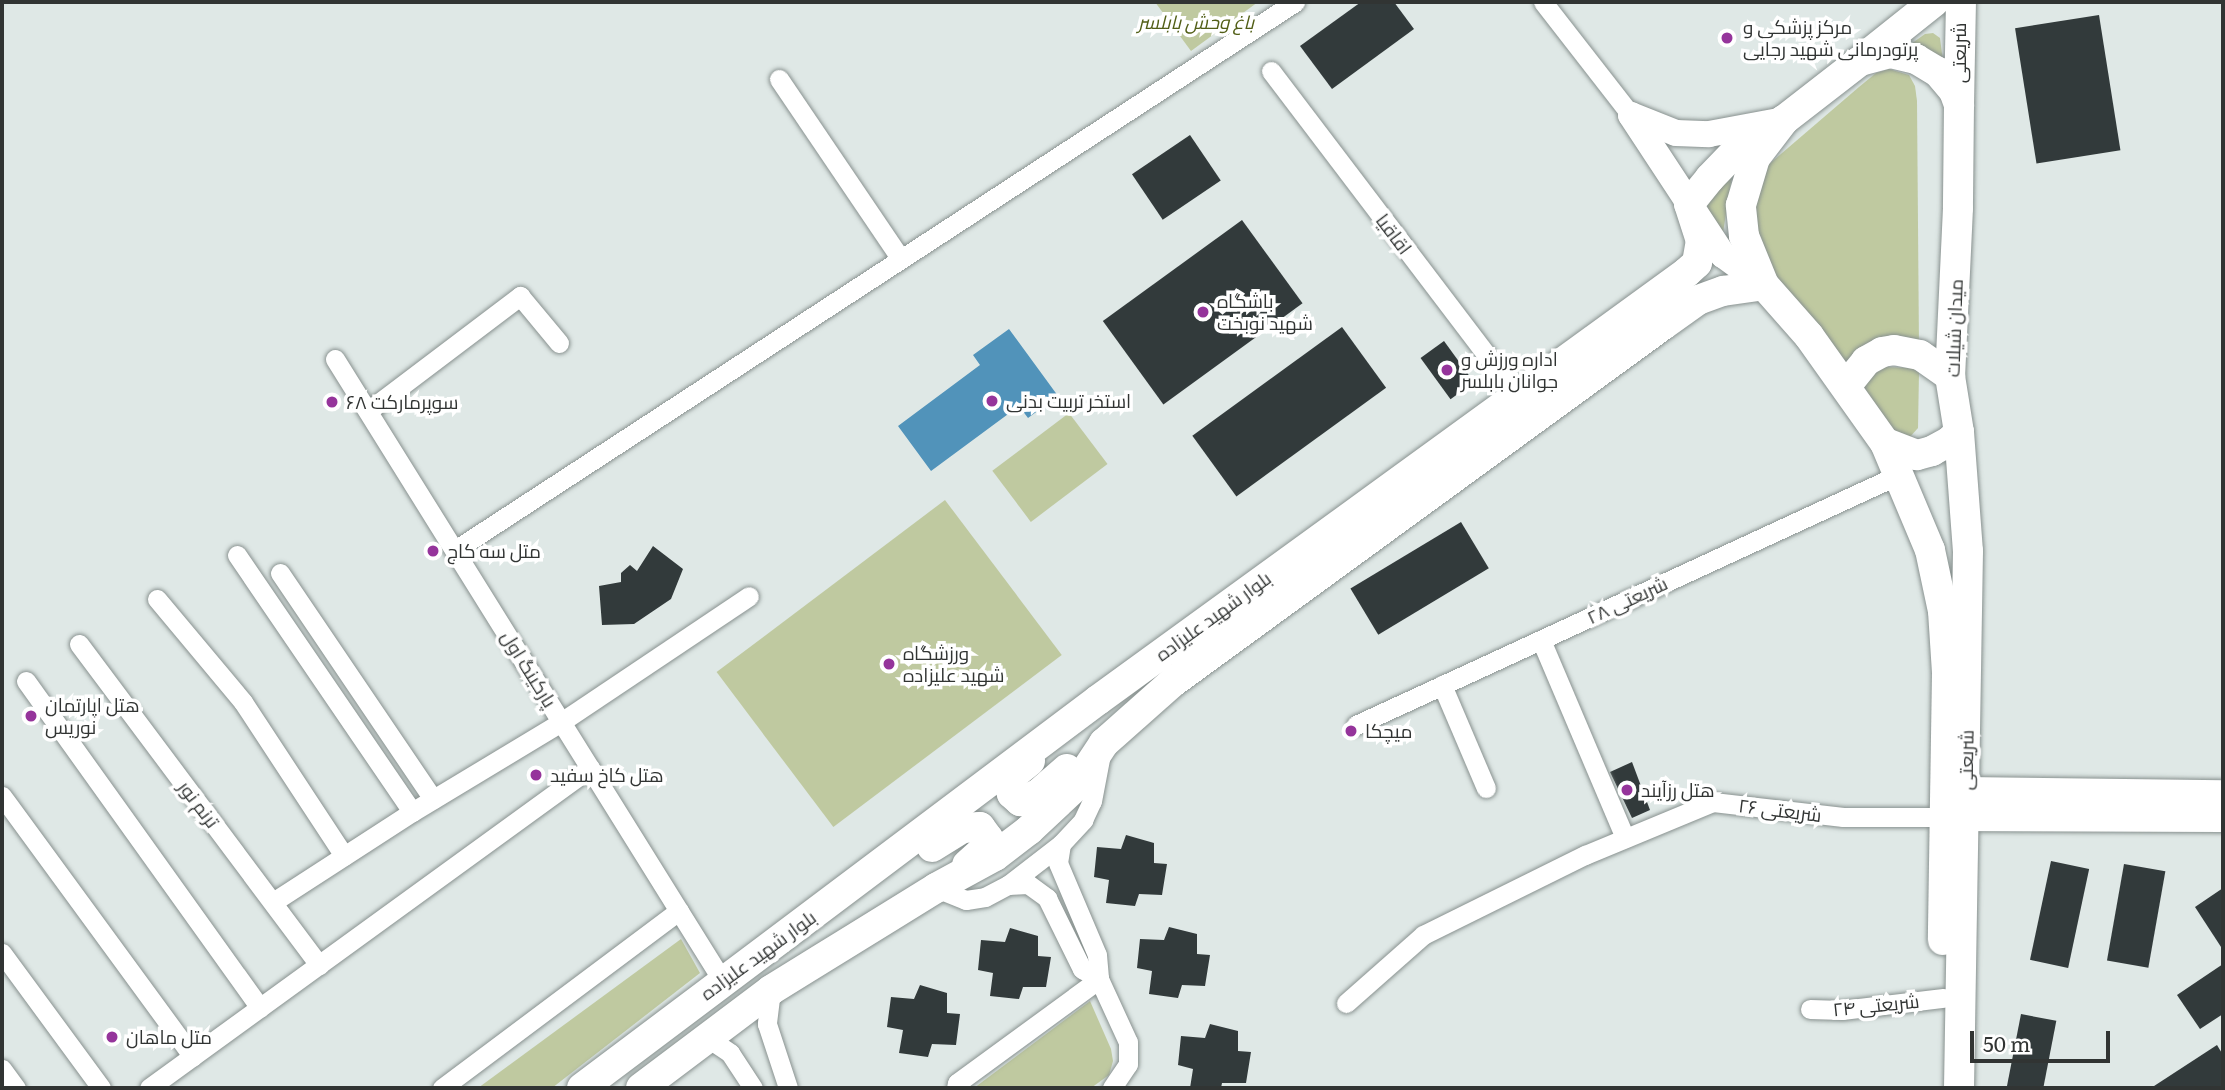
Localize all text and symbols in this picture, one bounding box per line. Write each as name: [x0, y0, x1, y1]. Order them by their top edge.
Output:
park label: باغ وحش بابلسر: [1138, 11, 1254, 33]
place label: مرکز پزشکی و پرتودرمانی شهید رجایی: [1743, 16, 1918, 60]
street label: شریعتی: [1948, 23, 1970, 83]
marker: مرکز پزشکی و پرتودرمانی شهید رجایی: [1717, 28, 1737, 48]
street label: اقاقیا: [1371, 209, 1417, 259]
street label: میدان شیلات: [1941, 278, 1967, 378]
place label: باشگاه شهید نوبخت: [1217, 290, 1313, 334]
marker: باشگاه شهید نوبخت: [1195, 304, 1211, 320]
place label: اداره ورزش و جوانان بابلسر: [1461, 348, 1558, 392]
marker: اداره ورزش و جوانان بابلسر: [1439, 362, 1455, 378]
place label: استخر تربیت بدنی: [1006, 390, 1131, 412]
place label: سوپرمارکت ۶۸: [346, 391, 458, 413]
marker: استخر تربیت بدنی: [984, 393, 1000, 409]
marker: سوپرمارکت ۶۸: [324, 394, 340, 410]
place label: متل سه کاج: [447, 540, 541, 562]
marker: متل سه کاج: [425, 543, 441, 559]
street label: بلوار شهید علیزاده: [1151, 566, 1275, 666]
street label: شریعتی ۲۸: [1583, 571, 1671, 629]
street label: پارکینگ اول: [497, 626, 561, 712]
place label: ورزشگاه شهید علیزاده: [903, 642, 1005, 686]
marker: ورزشگاه شهید علیزاده: [881, 656, 897, 672]
place label: هتل اپارتمان نوريس: [45, 694, 140, 738]
marker: هتل اپارتمان نوريس: [23, 708, 39, 724]
place label: میچکا: [1365, 720, 1412, 742]
marker: میچکا: [1343, 723, 1359, 739]
street label: شریعتی: [1954, 729, 1978, 791]
place label: هتل کاخ سفید: [550, 764, 664, 786]
marker: هتل کاخ سفید: [528, 767, 544, 783]
street label: ترنم نور: [174, 776, 224, 832]
place label: هتل رزآیند: [1641, 779, 1715, 801]
marker: هتل رزآیند: [1619, 782, 1635, 798]
street label: شریعتی ۲۶: [1737, 794, 1823, 826]
street label: بلوار شهید علیزاده: [696, 905, 820, 1005]
street label: شریعتی ۲۴: [1832, 989, 1920, 1021]
scale bar: [1973, 1016, 2113, 1060]
place label: متل ماهان: [126, 1026, 212, 1048]
text: 50 m: [1983, 1027, 2030, 1058]
marker: متل ماهان: [104, 1029, 120, 1045]

